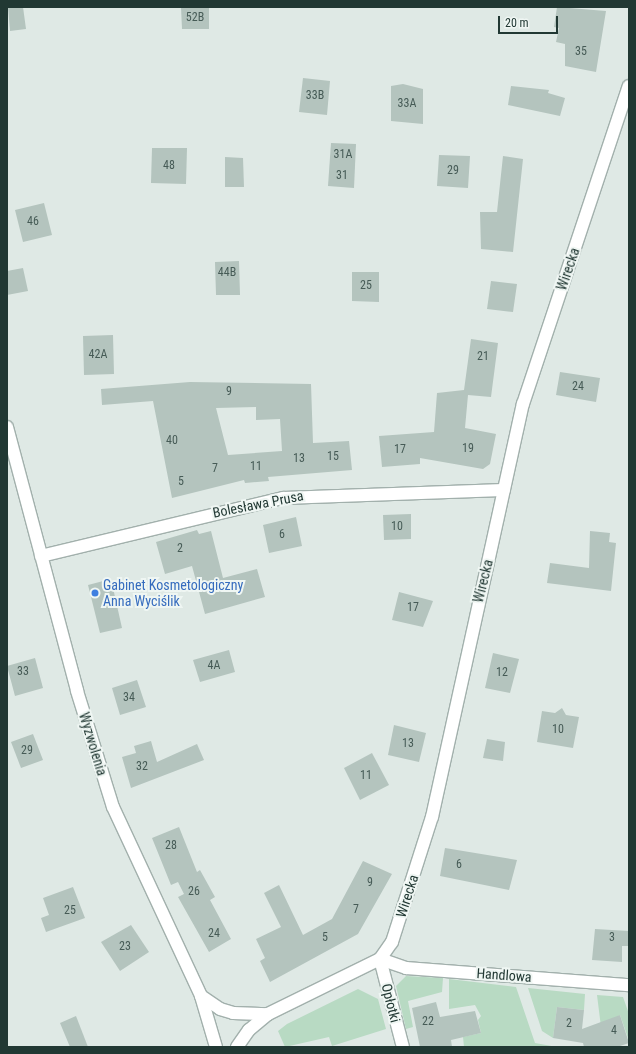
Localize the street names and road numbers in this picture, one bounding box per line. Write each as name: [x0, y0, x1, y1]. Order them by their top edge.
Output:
street label: Wirecka: [553, 245, 583, 293]
street label: Bolesława Prusa: [211, 487, 305, 521]
street label: Wirecka: [470, 558, 496, 604]
street label: Wyzwolenia: [75, 710, 111, 778]
street label: Wirecka: [392, 872, 422, 920]
street label: Handlowa: [476, 965, 532, 985]
street label: Opłotki: [378, 982, 404, 1024]

